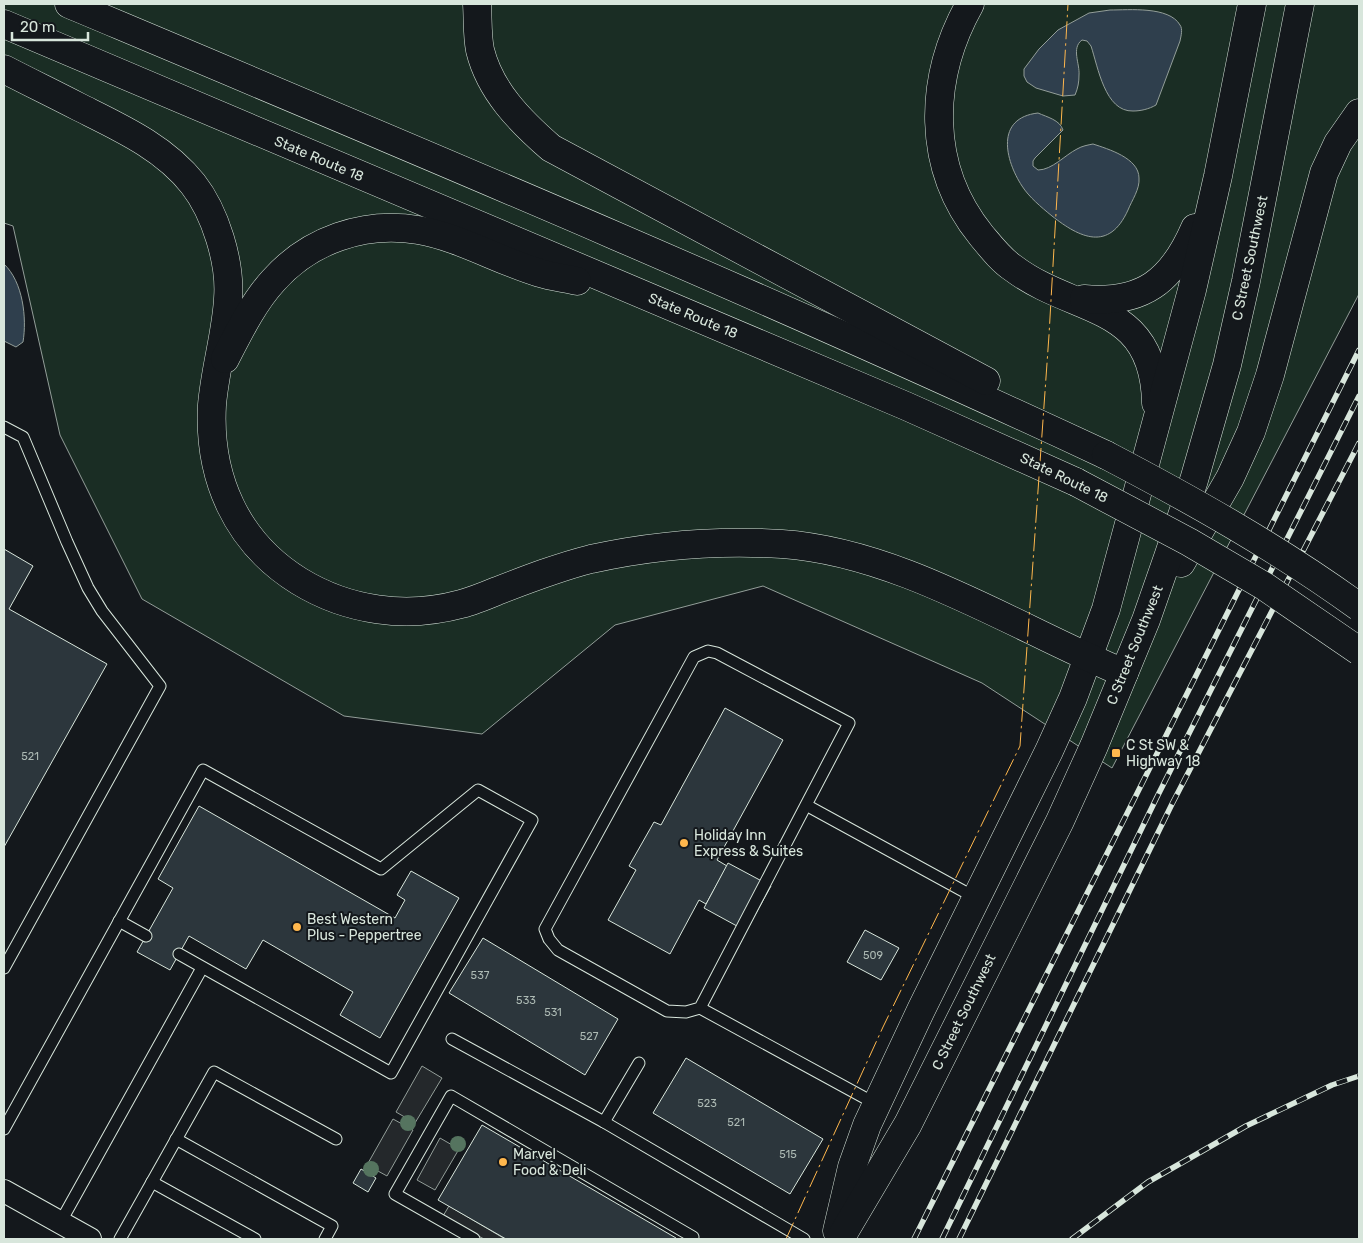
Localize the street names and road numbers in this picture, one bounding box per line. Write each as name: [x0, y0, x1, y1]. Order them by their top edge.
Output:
street label: State Route 18: [272, 132, 366, 186]
street label: C Street Southwest: [1228, 194, 1272, 322]
street label: State Route 18: [646, 289, 740, 343]
street label: State Route 18: [1017, 449, 1111, 507]
street label: C Street Southwest: [1103, 582, 1167, 707]
street label: C Street Southwest: [928, 951, 1000, 1073]

